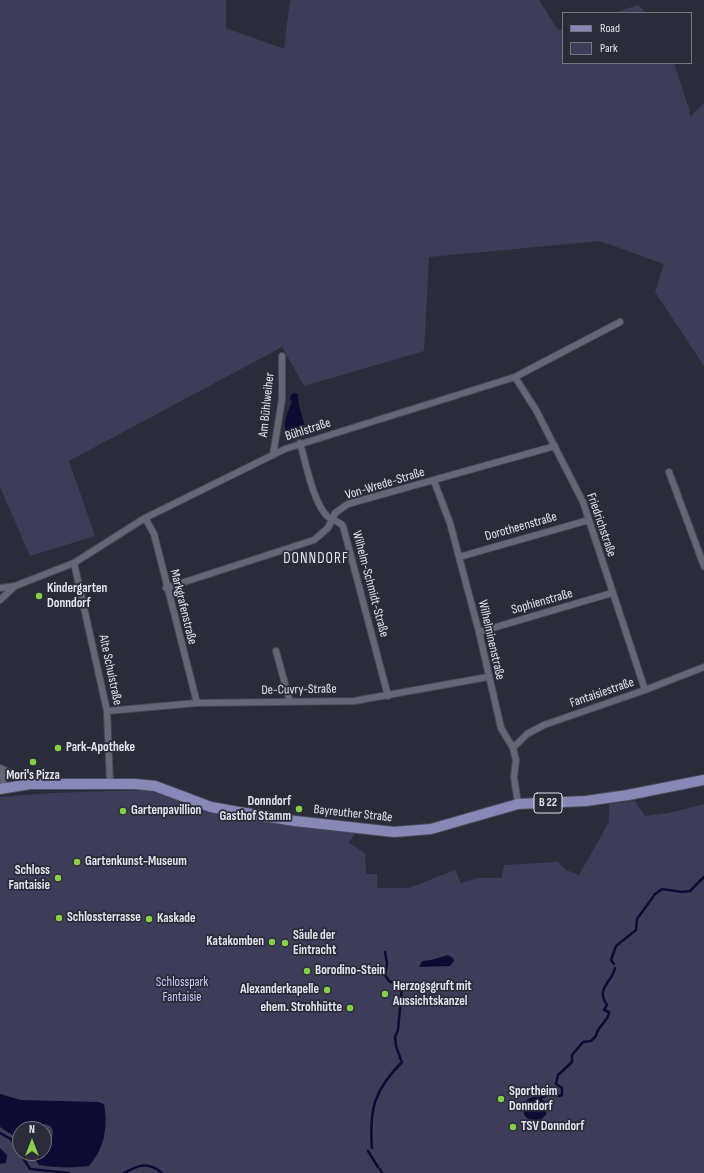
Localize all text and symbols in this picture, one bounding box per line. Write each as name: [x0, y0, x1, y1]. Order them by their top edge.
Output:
legend: [562, 12, 692, 64]
text: Road: [600, 21, 620, 36]
text: Park: [600, 41, 618, 56]
street label: Am Bühlweiher: [256, 372, 278, 438]
street label: Bühlstraße: [283, 415, 333, 445]
street label: Von-Wrede-Straße: [344, 465, 426, 503]
street label: Friedrichstraße: [583, 491, 619, 559]
street label: Dorotheenstraße: [483, 509, 559, 545]
street label: Wilhelm-Schmidt-Straße: [348, 529, 392, 639]
district label: DONNDORF: [283, 550, 349, 568]
street label: Markgrafenstraße: [166, 568, 200, 646]
place label: Kindergarten Donndorf: [47, 581, 107, 612]
street label: Sophienstraße: [510, 586, 574, 618]
marker: Kindergarten Donndorf: [34, 591, 44, 601]
street label: Wilhelminenstraße: [474, 599, 508, 681]
street label: Alte Schulstraße: [95, 633, 125, 707]
street label: Fantaisiestraße: [568, 675, 636, 711]
street label: De-Cuvry-Straße: [261, 682, 337, 698]
place label: Park-Apotheke: [66, 740, 135, 756]
marker: Park-Apotheke: [53, 743, 63, 753]
marker: Mori's Pizza: [28, 757, 38, 767]
place label: Mori's Pizza: [6, 768, 60, 784]
road number: B 22: [534, 793, 562, 813]
place label: Donndorf Gasthof Stamm: [219, 794, 291, 825]
street label: Bayreuther Straße: [313, 802, 393, 826]
place label: Gartenpavillion: [131, 803, 201, 819]
marker: Donndorf Gasthof Stamm: [294, 804, 304, 814]
marker: Gartenpavillion: [118, 806, 128, 816]
place label: Gartenkunst-Museum: [85, 854, 187, 870]
marker: Gartenkunst-Museum: [72, 857, 82, 867]
place label: Schloss Fantaisie: [8, 863, 50, 894]
marker: Schloss Fantaisie: [53, 873, 63, 883]
place label: Schlossterrasse: [67, 910, 141, 926]
place label: Kaskade: [157, 911, 196, 927]
marker: Schlossterrasse: [54, 913, 64, 923]
marker: Kaskade: [144, 914, 154, 924]
place label: Säule der Eintracht: [293, 928, 336, 959]
place label: Katakomben: [206, 934, 264, 950]
marker: Katakomben: [267, 937, 277, 947]
marker: Säule der Eintracht: [280, 938, 290, 948]
place label: Borodino-Stein: [315, 963, 385, 979]
marker: Borodino-Stein: [302, 966, 312, 976]
park label: Schlosspark Fantaisie: [156, 975, 208, 1006]
place label: Herzogsgruft mit Aussichtskanzel: [393, 979, 472, 1010]
place label: Alexanderkapelle: [240, 982, 319, 998]
marker: Alexanderkapelle: [322, 985, 332, 995]
marker: Herzogsgruft mit Aussichtskanzel: [380, 989, 390, 999]
place label: ehem. Strohhütte: [260, 1000, 342, 1016]
marker: ehem. Strohhütte: [345, 1003, 355, 1013]
place label: Sportheim Donndorf: [509, 1084, 557, 1115]
marker: Sportheim Donndorf: [496, 1094, 506, 1104]
place label: TSV Donndorf: [521, 1119, 584, 1135]
north arrow: [12, 1121, 52, 1161]
marker: TSV Donndorf: [508, 1122, 518, 1132]
text: N: [29, 1123, 35, 1136]

